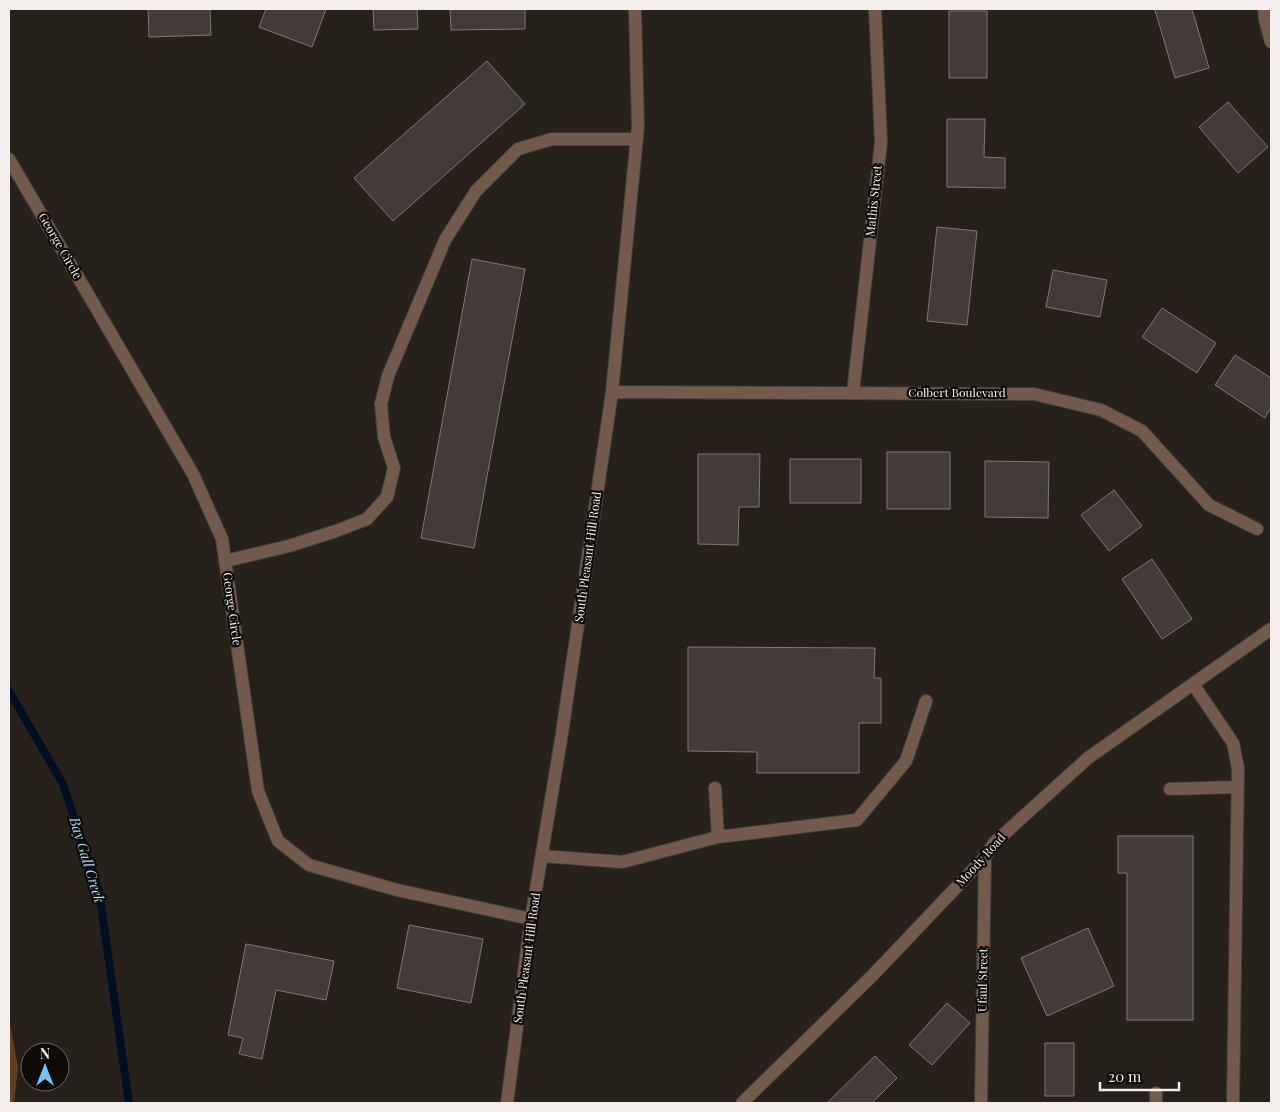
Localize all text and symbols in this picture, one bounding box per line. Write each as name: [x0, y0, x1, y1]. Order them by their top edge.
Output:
street label: Mathis Street: [861, 164, 885, 237]
street label: George Circle: [35, 210, 86, 281]
street label: Colbert Boulevard: [908, 384, 1006, 400]
street label: South Pleasant Hill Road: [570, 490, 604, 623]
street label: George Circle: [220, 571, 246, 647]
water label: Bay Gall Creek: [65, 814, 110, 905]
street label: Moody Road: [952, 829, 1008, 889]
street label: South Pleasant Hill Road: [509, 891, 543, 1024]
street label: Ufaul Street: [973, 947, 991, 1012]
north arrow: [20, 1042, 70, 1092]
text: N: [40, 1044, 50, 1063]
scale bar: [1100, 1060, 1179, 1092]
text: 20 m: [1108, 1066, 1142, 1086]

